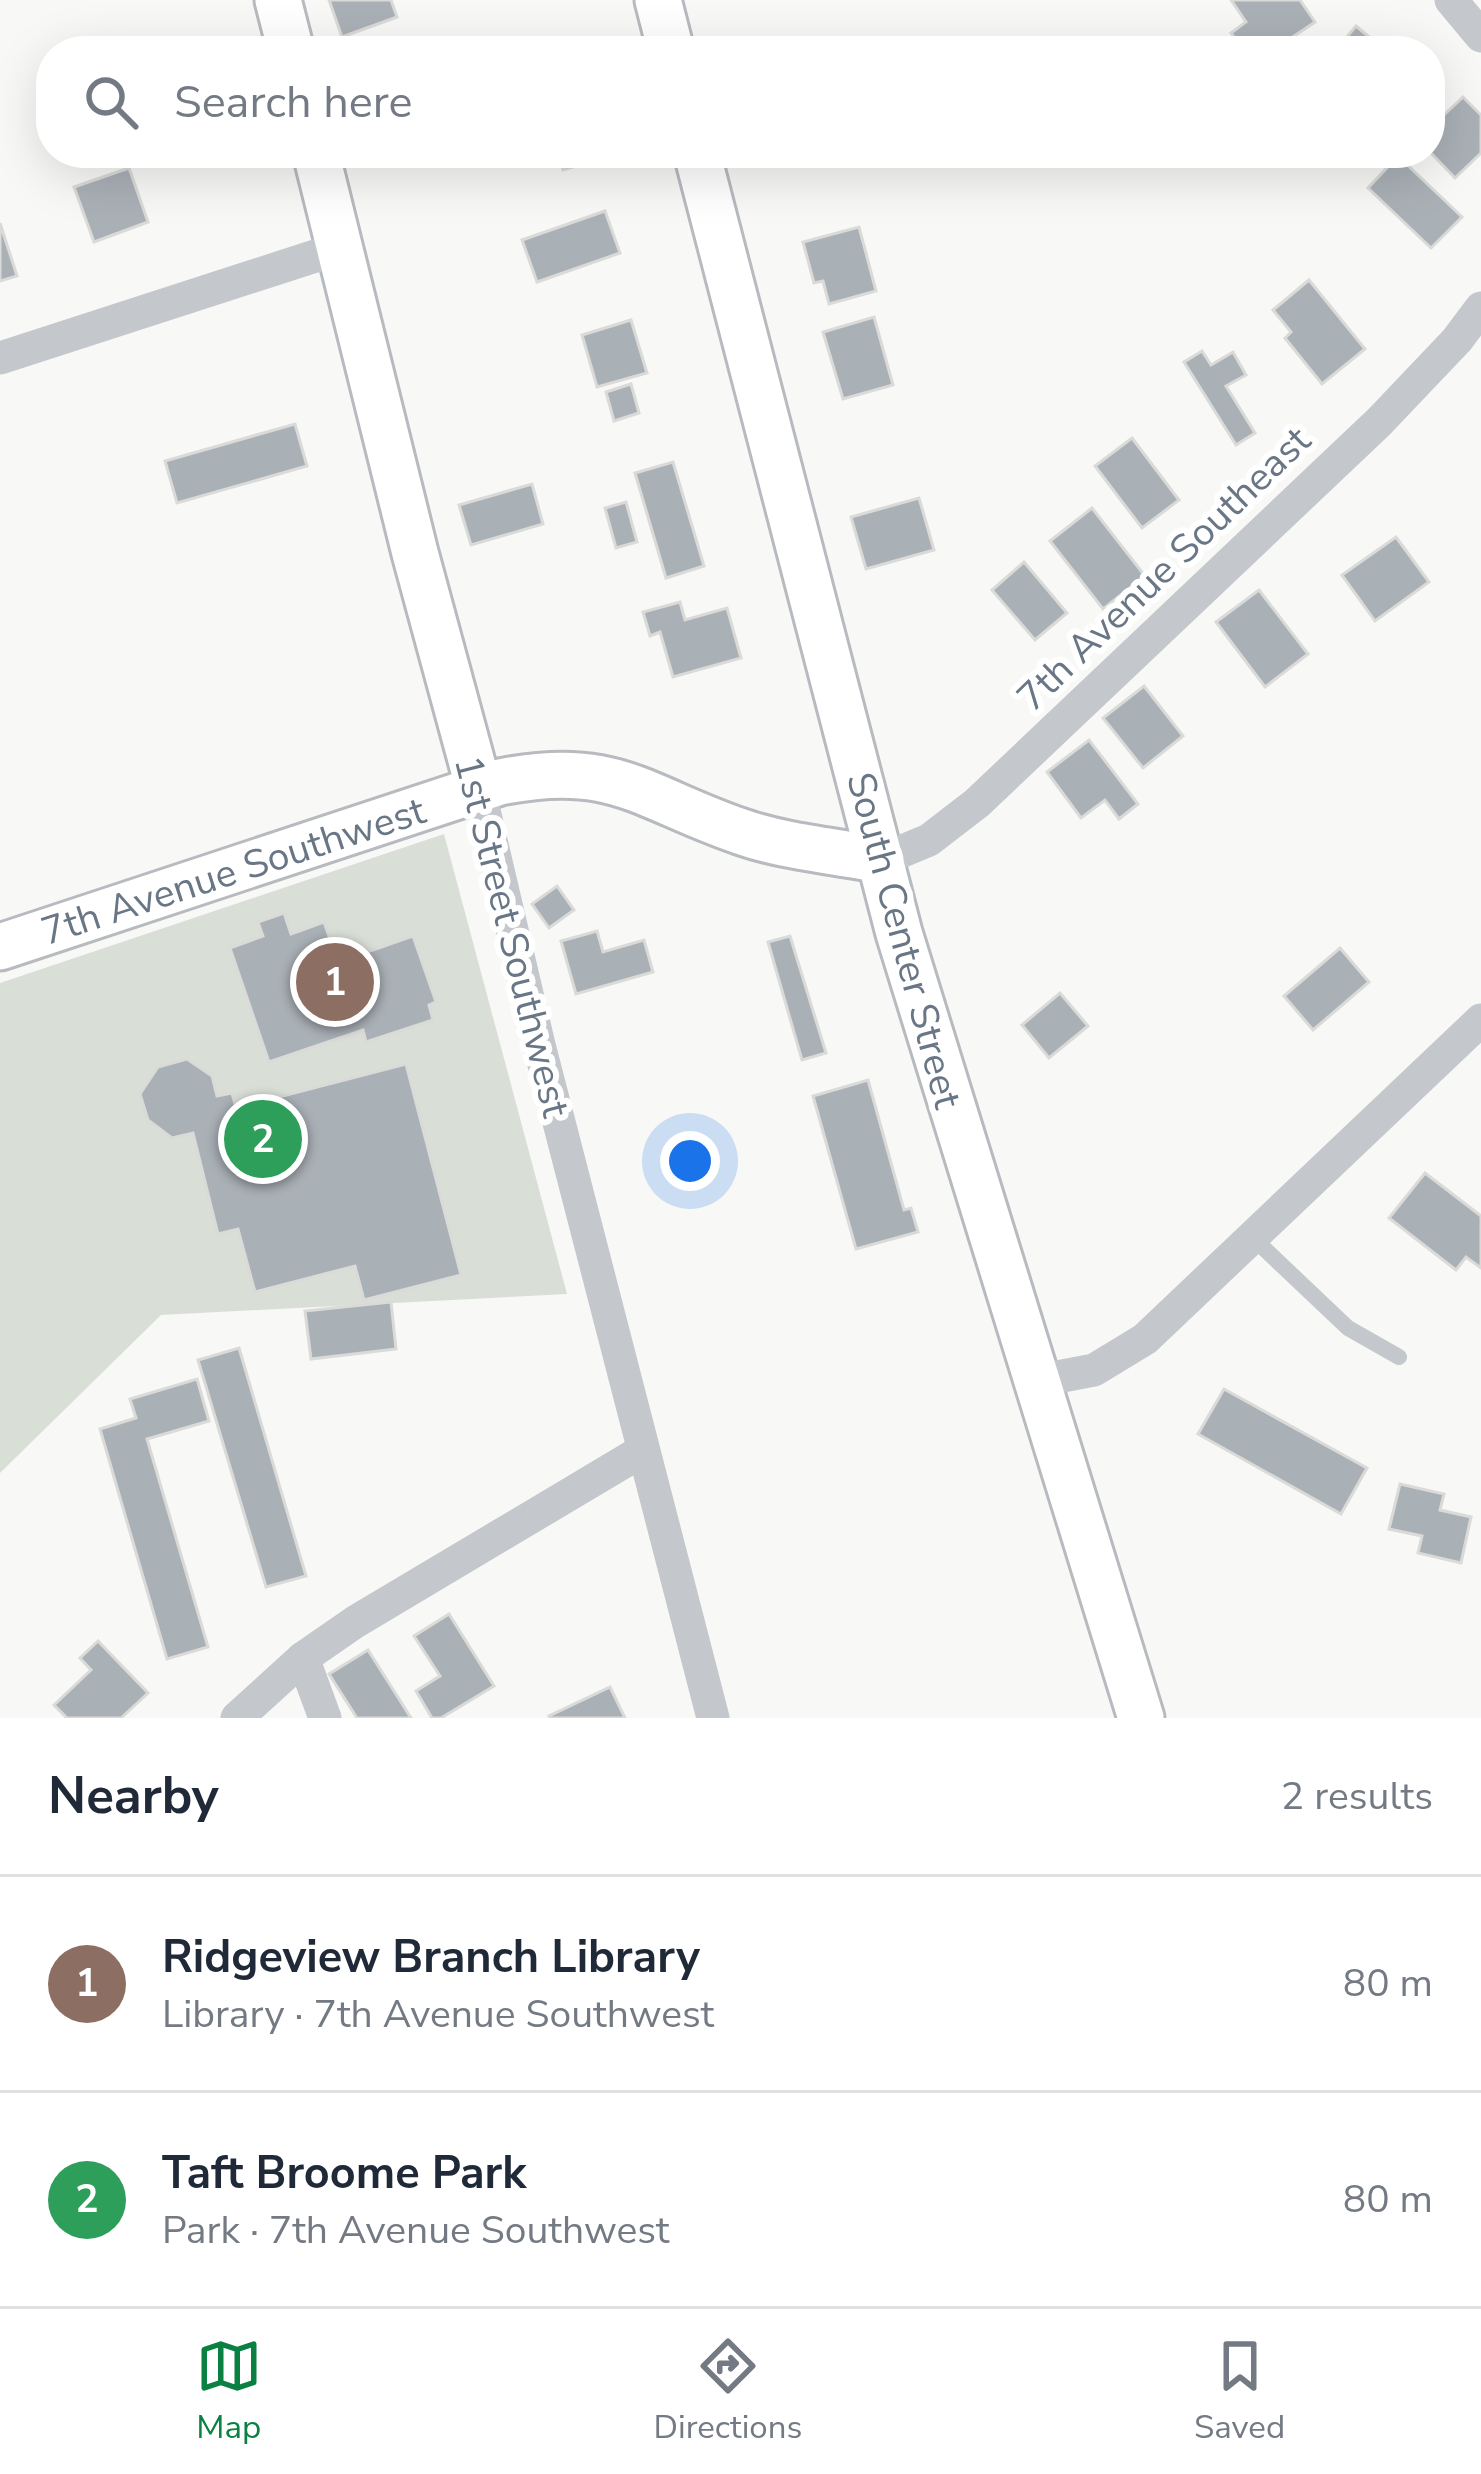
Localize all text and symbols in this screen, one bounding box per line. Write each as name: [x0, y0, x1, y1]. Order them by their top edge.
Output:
search box: [36, 36, 1445, 168]
icon: search: [78, 69, 144, 135]
text: Search here: [174, 72, 413, 133]
street label: 7th Avenue Southeast: [1006, 415, 1323, 723]
street label: 1st Street Southwest: [441, 750, 582, 1123]
street label: South Center Street: [833, 767, 974, 1115]
street label: 7th Avenue Southwest: [35, 784, 432, 959]
pin: 1: [296, 937, 374, 1027]
pin: 2: [224, 1094, 302, 1184]
your location: [660, 1131, 720, 1191]
text: Nearby: [48, 1761, 219, 1831]
text: 2 results: [1281, 1770, 1433, 1823]
text: Ridgeview Branch Library: [162, 1927, 700, 1988]
text: 1: [75, 1957, 99, 2010]
text: 80 m: [1343, 1957, 1433, 2010]
text: Library · 7th Avenue Southwest: [162, 1988, 714, 2041]
text: Taft Broome Park: [162, 2143, 526, 2204]
text: 2: [75, 2173, 99, 2226]
text: 80 m: [1343, 2173, 1433, 2226]
text: Park · 7th Avenue Southwest: [162, 2204, 669, 2257]
tab: Map: [196, 2333, 262, 2450]
tab: Directions: [654, 2333, 802, 2450]
tab: Saved: [1194, 2333, 1285, 2450]

